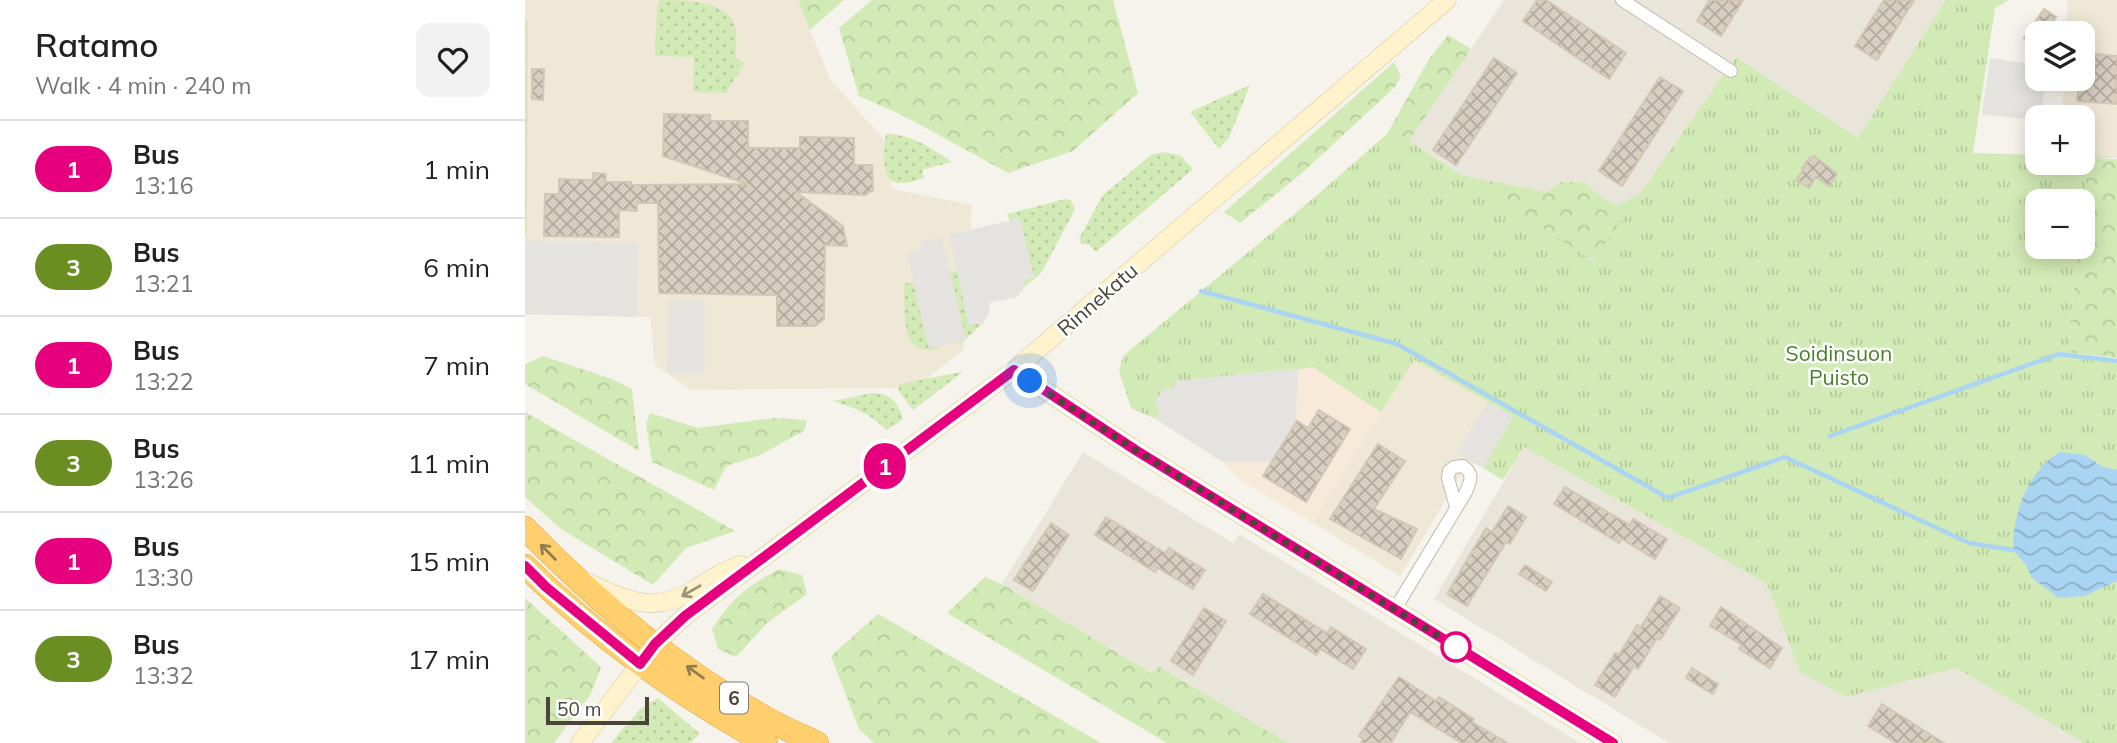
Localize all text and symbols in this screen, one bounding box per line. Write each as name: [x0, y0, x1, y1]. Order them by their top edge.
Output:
map controls: [2025, 21, 2095, 259]
button: layers: [2025, 21, 2095, 91]
button: heart: [416, 23, 490, 97]
text: Ratamo: [35, 24, 159, 65]
text: Walk · 4 min · 240 m: [35, 71, 252, 100]
button: +: [2025, 105, 2095, 175]
text: Bus: [133, 138, 179, 171]
text: 1 min: [423, 153, 490, 186]
text: 1: [66, 154, 81, 184]
text: 13:16: [133, 171, 193, 200]
button: −: [2025, 189, 2095, 259]
text: Bus: [133, 236, 179, 269]
text: 6 min: [423, 251, 490, 284]
text: 3: [66, 252, 81, 282]
street label: Rinnekatu: [1051, 257, 1143, 341]
text: 13:21: [133, 269, 193, 298]
text: Bus: [133, 334, 179, 367]
park label: Soidinsuon Puisto: [1786, 340, 1892, 390]
text: 7 min: [423, 349, 490, 382]
text: 1: [66, 350, 81, 380]
your location: [1012, 363, 1047, 398]
text: 13:22: [133, 367, 193, 396]
text: Bus: [133, 432, 179, 465]
line badge: 1: [862, 443, 908, 489]
text: 11 min: [408, 447, 490, 480]
text: 3: [66, 448, 81, 478]
text: 1: [878, 451, 892, 481]
text: 13:26: [133, 465, 193, 494]
text: Bus: [133, 530, 179, 563]
one-way arrow: [540, 543, 557, 560]
text: 15 min: [408, 545, 490, 578]
text: 1: [66, 546, 81, 576]
text: 13:30: [133, 563, 193, 592]
one-way arrow: [681, 585, 701, 599]
text: Bus: [133, 628, 179, 661]
unlabelled marker: [1441, 632, 1471, 662]
text: 17 min: [408, 643, 490, 676]
text: 3: [66, 644, 81, 674]
text: 13:32: [133, 661, 193, 690]
one-way arrow: [686, 665, 704, 680]
road number: 6: [720, 682, 748, 713]
scale bar: [546, 694, 649, 726]
text: 50 m: [557, 697, 601, 721]

